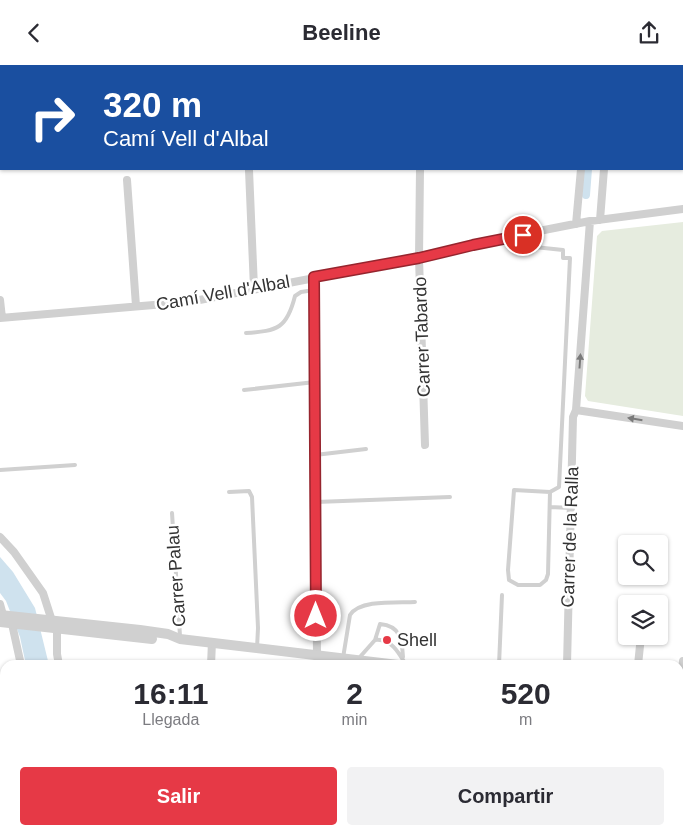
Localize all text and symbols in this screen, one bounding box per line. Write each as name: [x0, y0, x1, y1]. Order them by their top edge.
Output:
icon: back: [20, 19, 48, 47]
icon: share: [635, 19, 663, 47]
text: Beeline: [302, 20, 381, 45]
icon: right: [20, 85, 85, 150]
text: 320 m: [103, 85, 202, 124]
text: Camí Vell d'Albal: [103, 126, 269, 151]
pin: [502, 214, 544, 256]
icon: arrive: [509, 221, 537, 249]
street label: Camí Vell d'Albal: [155, 271, 291, 315]
street label: Carrer Tabardo: [410, 276, 434, 398]
one-way arrow: [576, 353, 584, 369]
one-way arrow: [626, 415, 642, 423]
street label: Carrer de la Ralla: [558, 465, 582, 608]
street label: Carrer Palau: [162, 524, 190, 628]
map controls: [618, 535, 668, 645]
button: search: [618, 535, 668, 585]
position arrow: [289, 589, 341, 641]
button: layers: [618, 595, 668, 645]
place label: Shell: [397, 630, 437, 650]
marker: Shell: [381, 634, 393, 646]
text: 16:11: [133, 677, 208, 710]
text: 2: [346, 677, 363, 710]
text: 520: [501, 677, 551, 710]
text: Llegada: [142, 711, 199, 728]
text: min: [342, 711, 367, 728]
text: m: [519, 711, 532, 728]
button: Salir: [20, 767, 337, 825]
button: Compartir: [347, 767, 664, 825]

